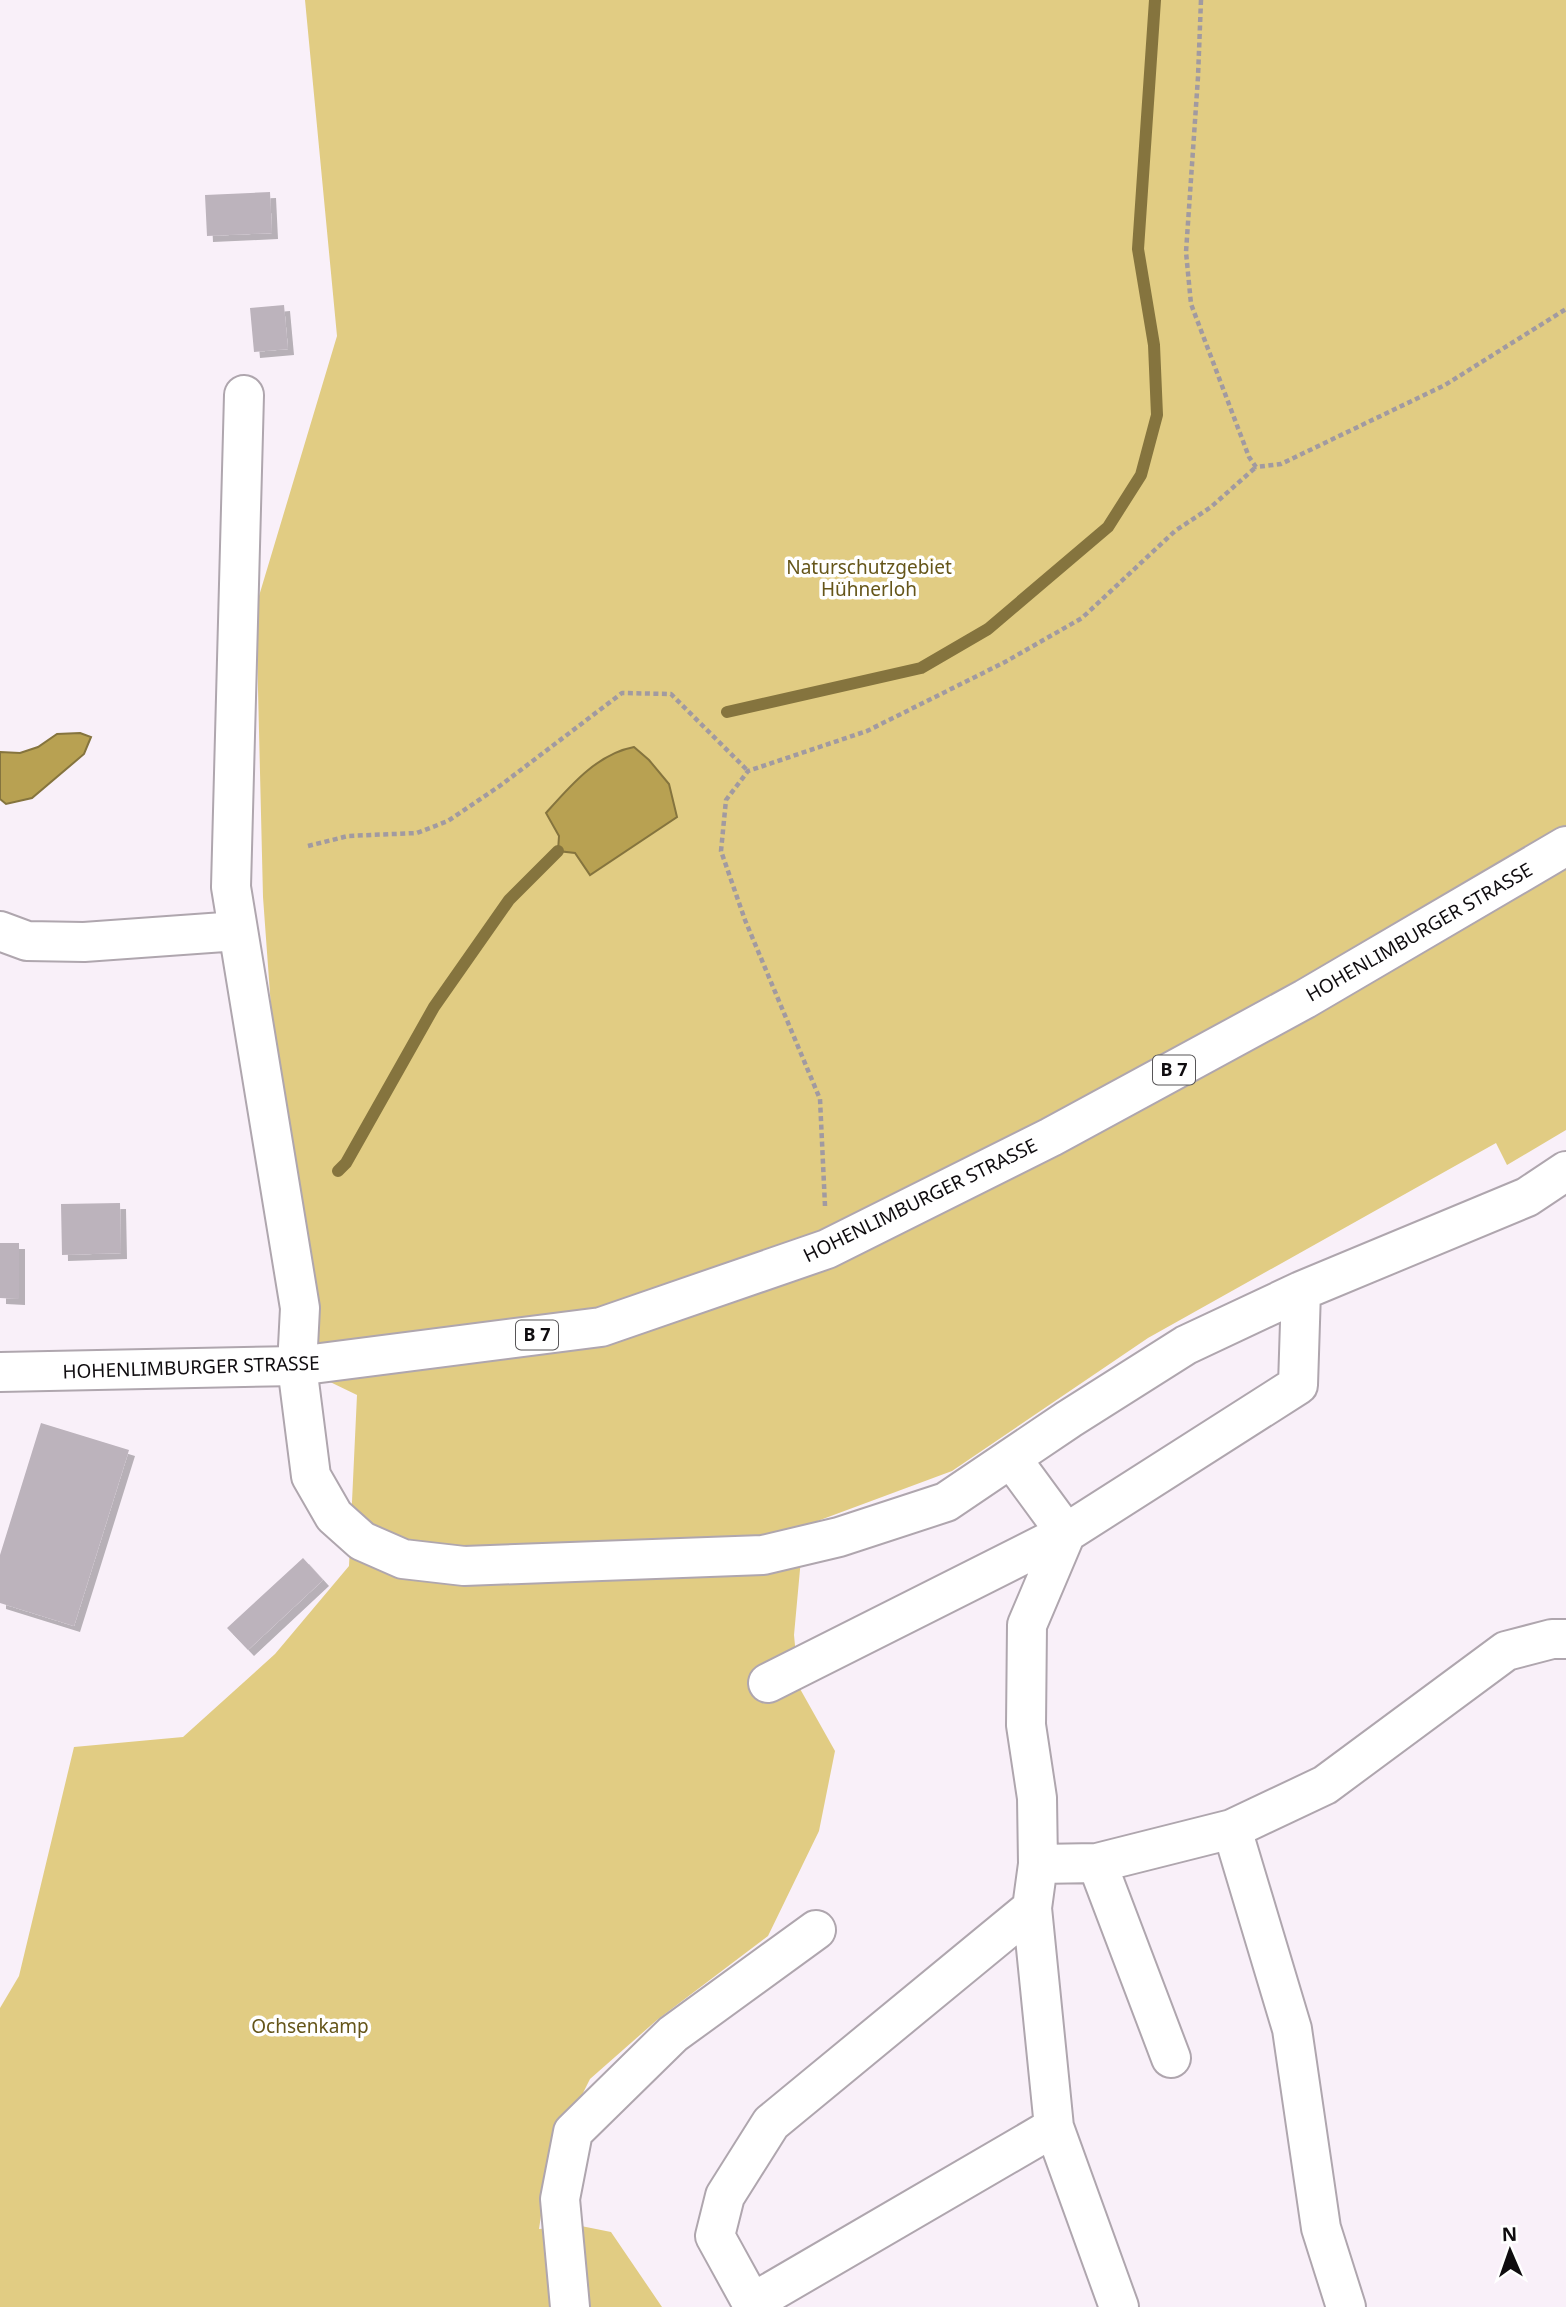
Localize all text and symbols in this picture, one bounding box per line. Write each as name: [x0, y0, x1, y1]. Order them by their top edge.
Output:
park label: Naturschutzgebiet Hühnerloh: [786, 554, 952, 602]
street label: HOHENLIMBURGER STRASSE: [1301, 856, 1537, 1008]
road number: B 7: [1153, 1056, 1195, 1084]
street label: HOHENLIMBURGER STRASSE: [799, 1132, 1041, 1268]
road number: B 7: [516, 1320, 558, 1350]
street label: HOHENLIMBURGER STRASSE: [62, 1350, 320, 1384]
park label: Ochsenkamp: [251, 2013, 369, 2039]
north arrow: [1475, 2216, 1545, 2286]
text: N: [1501, 2221, 1518, 2247]

